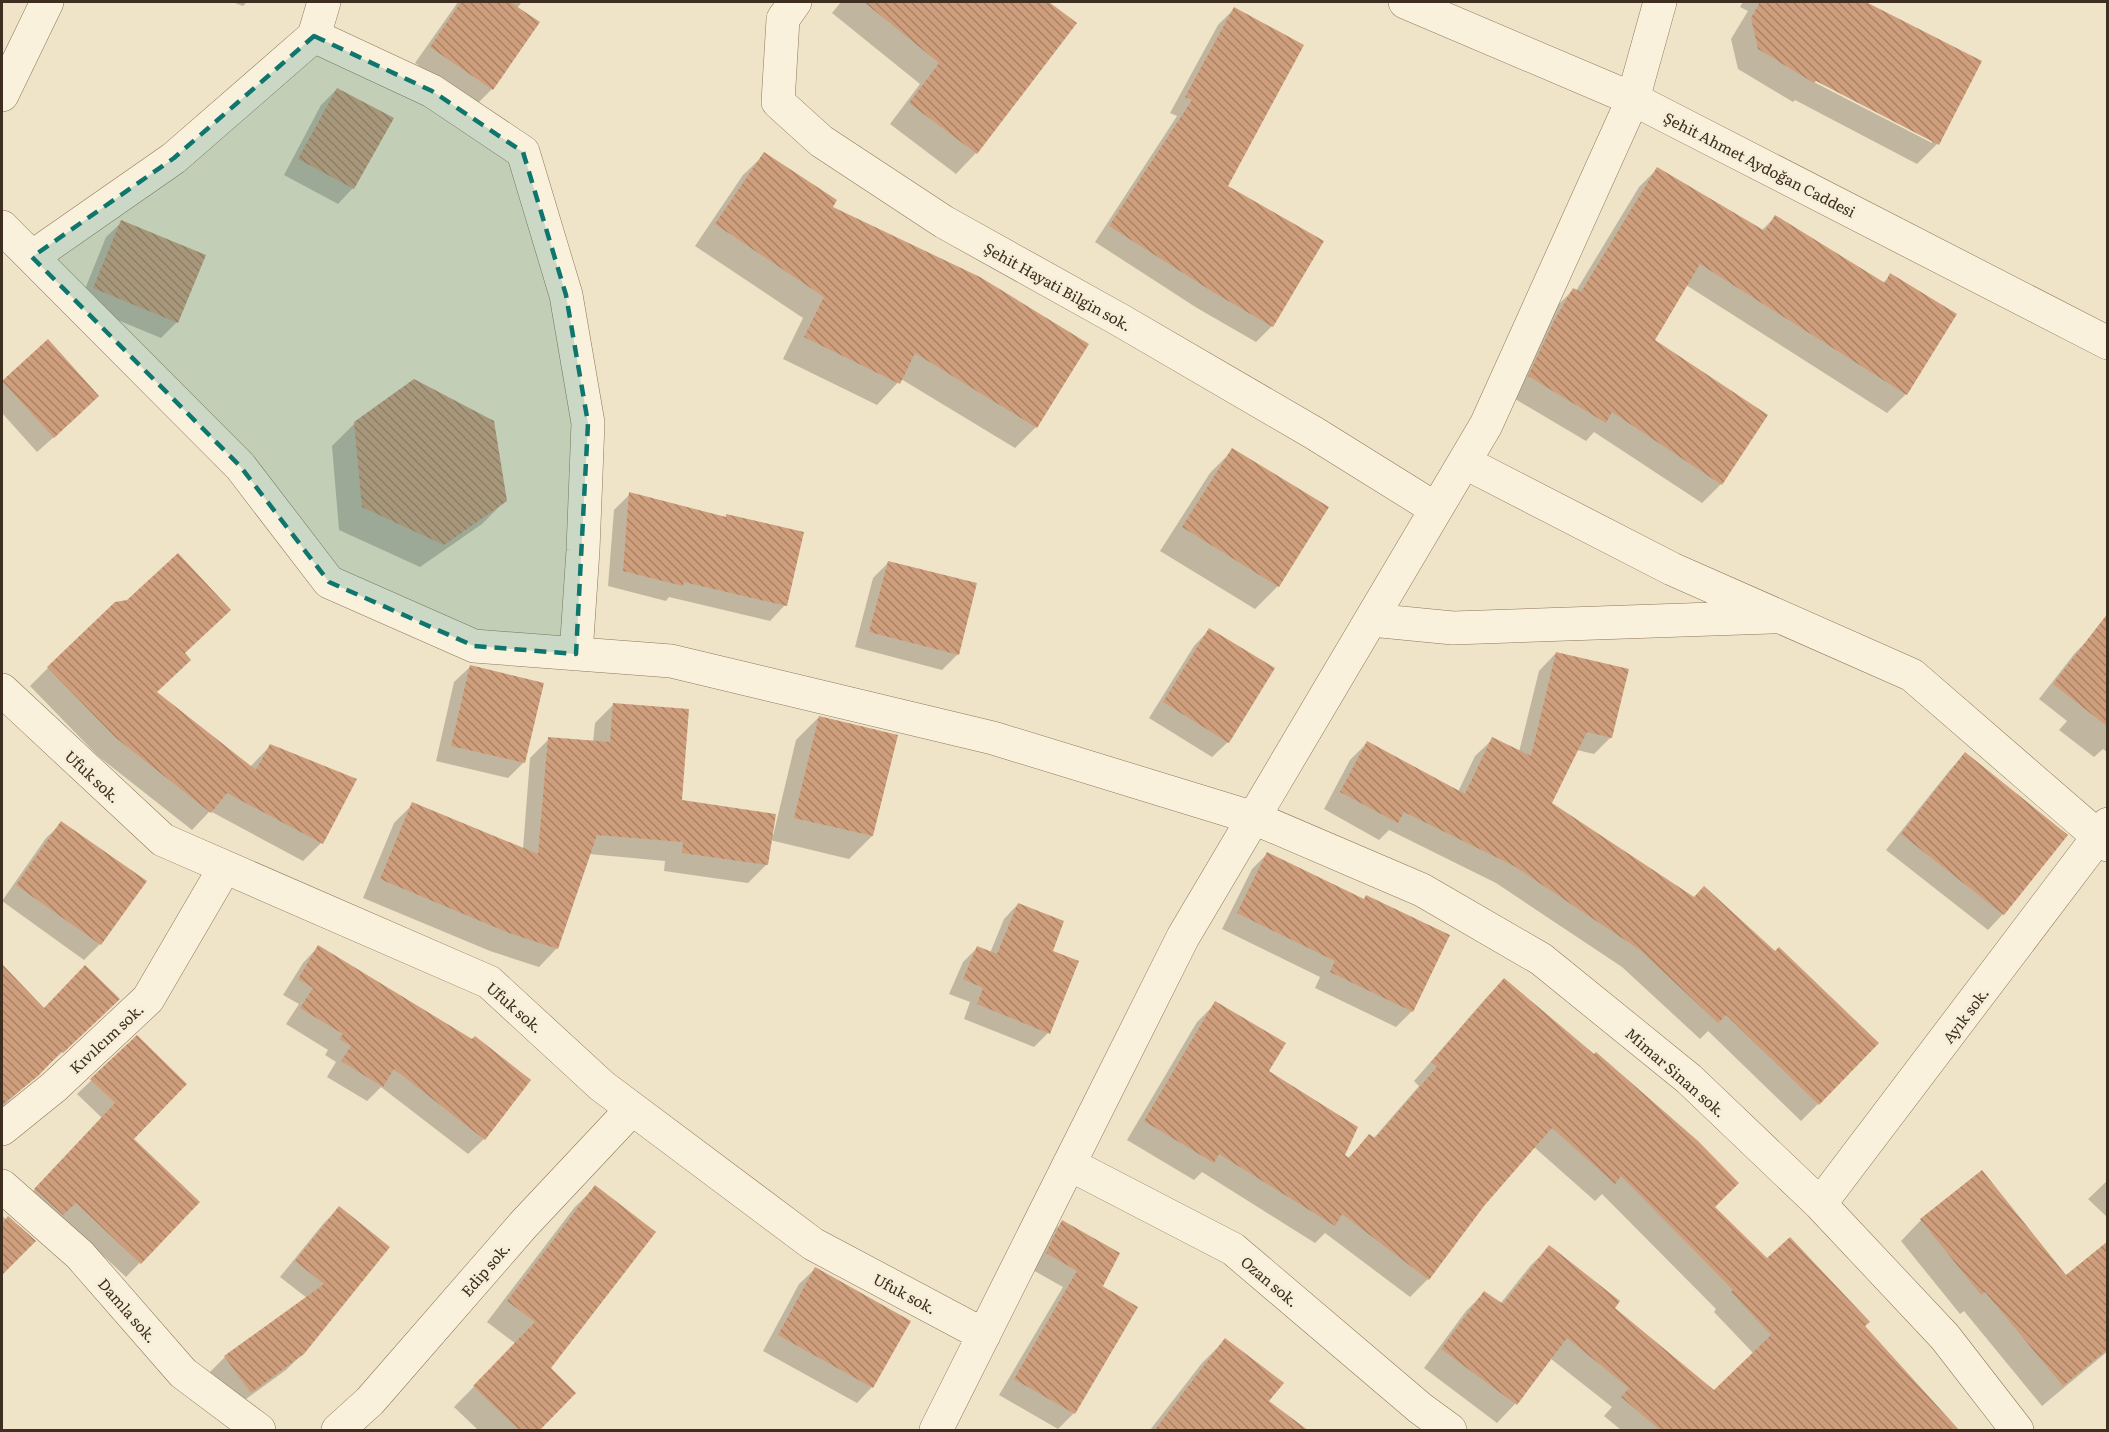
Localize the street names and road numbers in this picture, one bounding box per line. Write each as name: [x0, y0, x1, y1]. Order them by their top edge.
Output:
street label: Şehit Ahmet Aydoğan Caddesi: [1660, 105, 1860, 223]
street label: Şehit Hayati Bilgin sok.: [980, 236, 1136, 336]
street label: Ufuk sok.: [60, 744, 126, 808]
street label: Ufuk sok.: [482, 976, 548, 1038]
street label: Ayık sok.: [1936, 982, 1994, 1048]
street label: Kıvılcım sok.: [64, 997, 148, 1079]
street label: Mimar Sinan sok.: [1621, 1022, 1731, 1122]
street label: Edip sok.: [455, 1237, 515, 1301]
street label: Ozan sok.: [1236, 1250, 1304, 1312]
street label: Ufuk sok.: [869, 1267, 941, 1319]
street label: Damla sok.: [93, 1272, 163, 1348]

